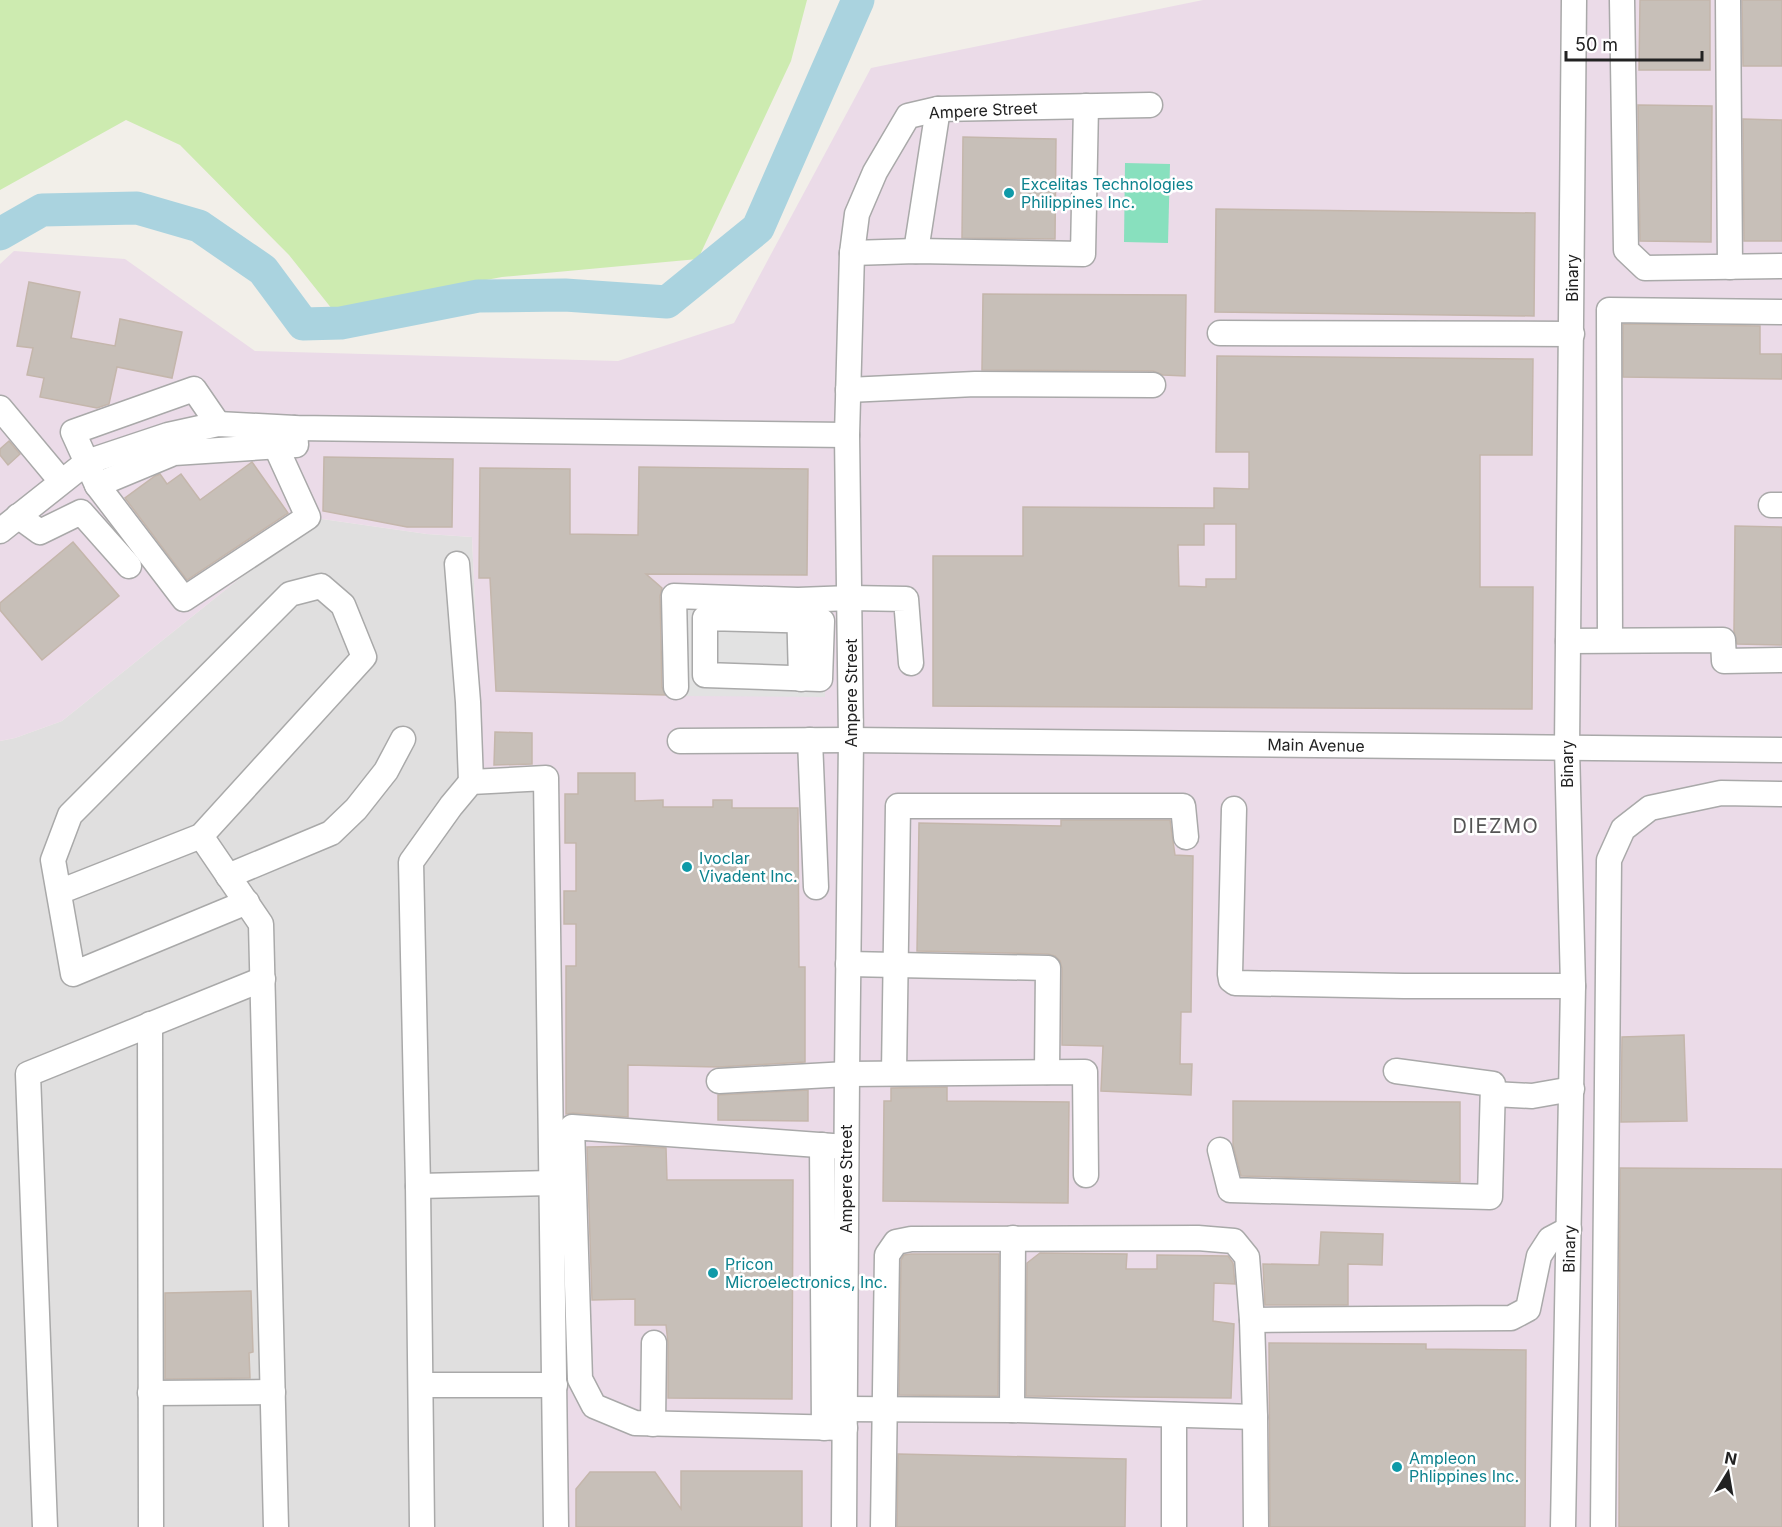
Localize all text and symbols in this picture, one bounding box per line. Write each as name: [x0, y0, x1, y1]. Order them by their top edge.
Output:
scale bar: [1566, 24, 1702, 62]
text: 50 m: [1575, 34, 1618, 55]
street label: Ampere Street: [928, 97, 1038, 123]
place label: Excelitas Technologies Philippines Inc.: [1021, 174, 1193, 212]
marker: Excelitas Technologies Philippines Inc.: [1002, 186, 1016, 200]
street label: Binary: [1562, 254, 1582, 302]
street label: Ampere Street: [841, 639, 861, 747]
street label: Main Avenue: [1267, 734, 1365, 756]
street label: Binary: [1557, 740, 1577, 788]
district label: DIEZMO: [1453, 814, 1539, 838]
place label: Ivoclar Vivadent Inc.: [699, 848, 798, 886]
marker: Ivoclar Vivadent Inc.: [680, 860, 694, 874]
street label: Ampere Street: [836, 1125, 856, 1233]
street label: Binary: [1559, 1225, 1579, 1273]
place label: Pricon Microelectronics, Inc.: [725, 1254, 888, 1292]
marker: Pricon Microelectronics, Inc.: [706, 1266, 720, 1280]
north arrow: [1698, 1443, 1758, 1503]
text: N: [1723, 1447, 1739, 1469]
place label: Ampleon Phlippines Inc.: [1409, 1448, 1519, 1486]
marker: Ampleon Phlippines Inc.: [1390, 1460, 1404, 1474]

